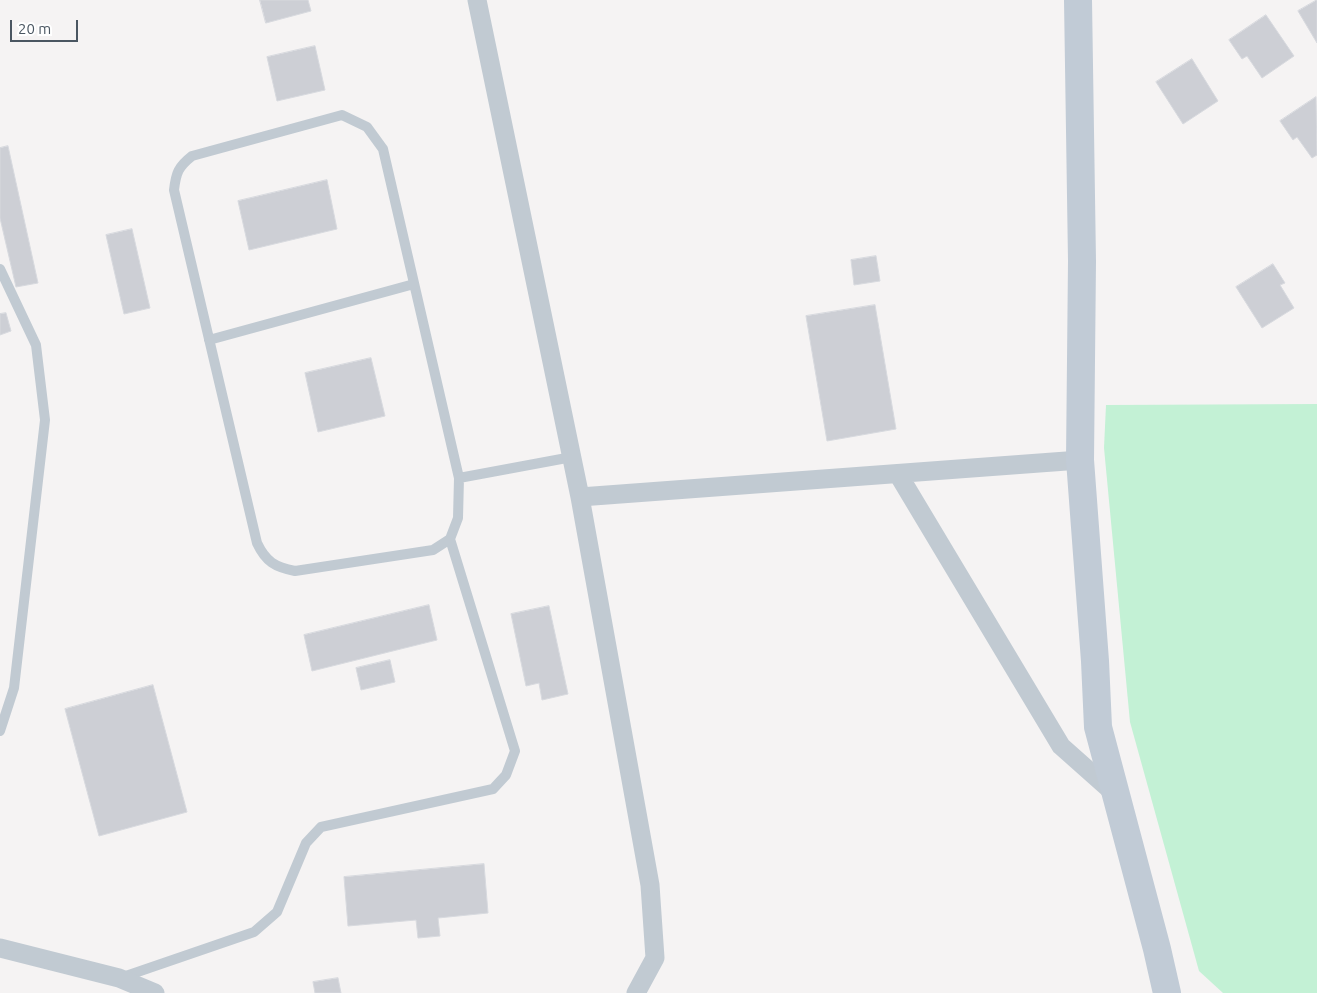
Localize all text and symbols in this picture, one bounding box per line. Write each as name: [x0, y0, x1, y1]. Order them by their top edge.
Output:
scale bar: [12, 10, 80, 42]
text: 20 m: [18, 20, 51, 37]

